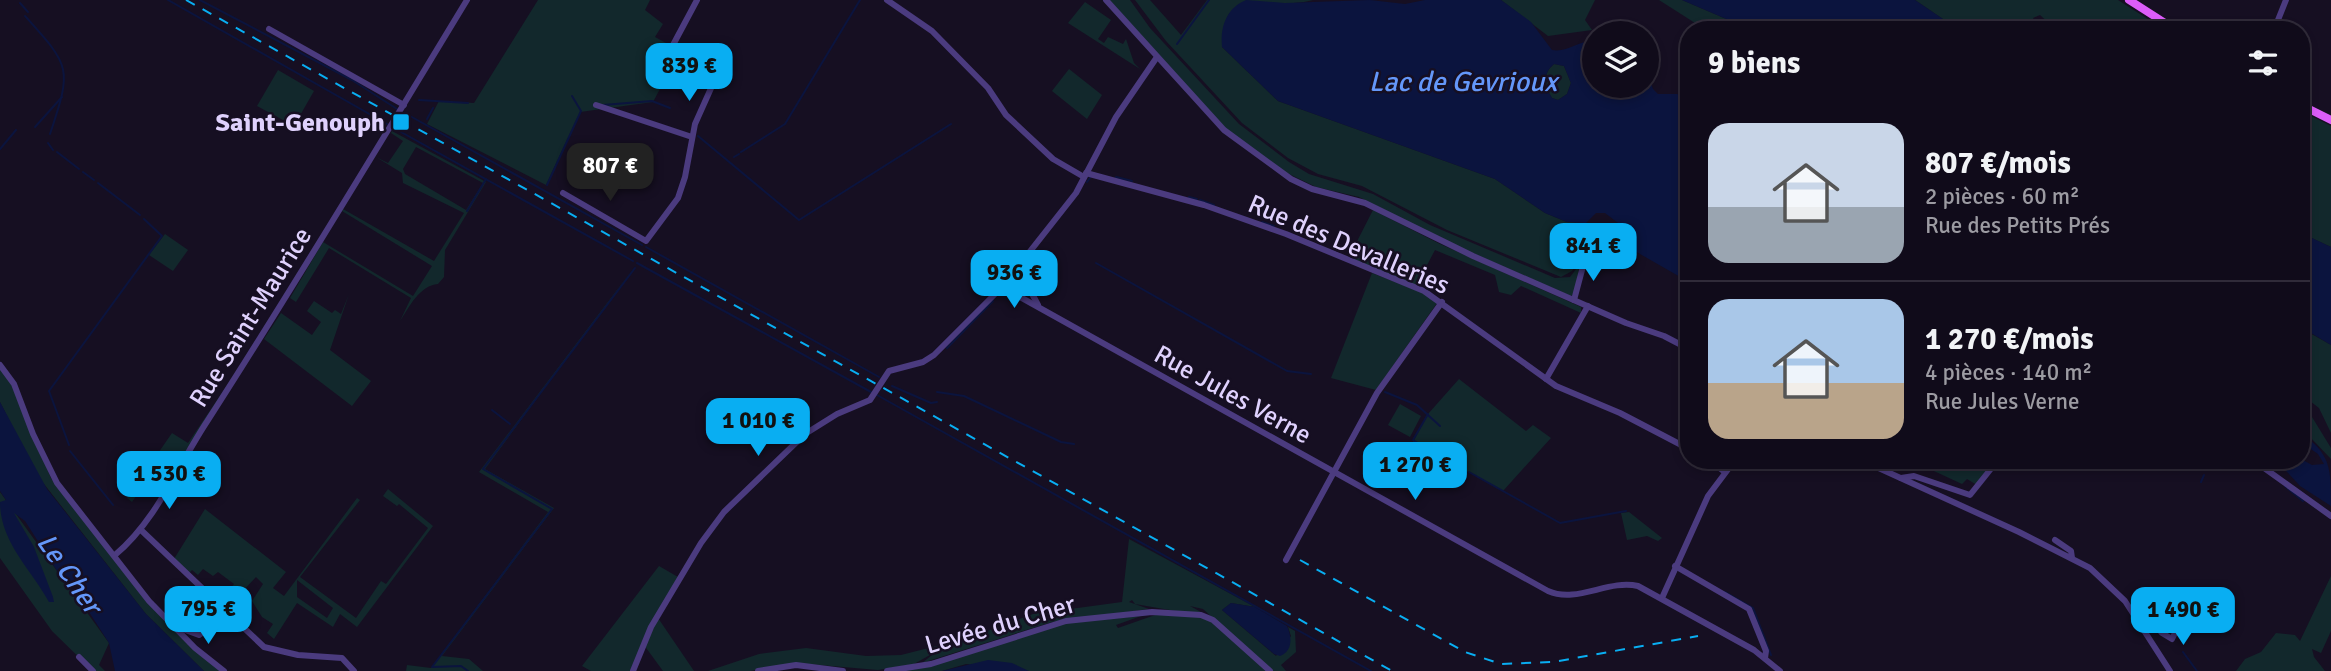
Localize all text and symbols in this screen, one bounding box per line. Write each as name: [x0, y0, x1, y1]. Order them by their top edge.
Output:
map controls: [1582, 21, 1659, 98]
button: layers: [1582, 21, 1659, 98]
pin: 839 €: [640, 43, 738, 103]
icon: filters: [2244, 44, 2282, 82]
text: 9 biens: [1708, 45, 1800, 82]
text: 839 €: [662, 51, 716, 80]
water label: Lac de Gevrioux: [1369, 65, 1560, 99]
place label: Saint-Genouph: [215, 107, 385, 139]
marker: Saint-Genouph: [391, 112, 411, 132]
pin: 807 €: [561, 144, 659, 203]
text: 807 €/mois: [1925, 145, 2071, 182]
text: 807 €: [583, 151, 637, 180]
icon: home: [1764, 151, 1848, 235]
text: 2 pièces · 60 m²: [1925, 182, 2080, 211]
street label: Rue des Devalleries: [1243, 188, 1454, 302]
text: Rue des Petits Prés: [1925, 211, 2110, 240]
street label: Rue Saint-Maurice: [183, 222, 319, 413]
pin: 841 €: [1544, 224, 1642, 283]
text: 841 €: [1566, 231, 1620, 260]
pin: 936 €: [965, 250, 1063, 310]
text: 936 €: [987, 258, 1041, 287]
text: 1 270 €/mois: [1925, 321, 2094, 358]
icon: home: [1764, 327, 1848, 411]
street label: Rue Jules Verne: [1148, 339, 1317, 451]
text: 4 pièces · 140 m²: [1925, 358, 2092, 387]
text: Rue Jules Verne: [1925, 387, 2080, 416]
pin: 1 010 €: [693, 398, 823, 458]
text: 1 010 €: [722, 406, 794, 435]
pin: 1 270 €: [1350, 442, 1480, 502]
text: 1 270 €: [1379, 450, 1451, 479]
pin: 1 530 €: [104, 452, 234, 511]
text: 1 530 €: [133, 459, 205, 488]
water label: Le Cher: [29, 527, 111, 623]
pin: 795 €: [159, 586, 257, 646]
street label: Levée du Cher: [921, 588, 1080, 662]
pin: 1 490 €: [2118, 588, 2248, 647]
text: 795 €: [181, 594, 235, 623]
text: 1 490 €: [2147, 595, 2219, 624]

